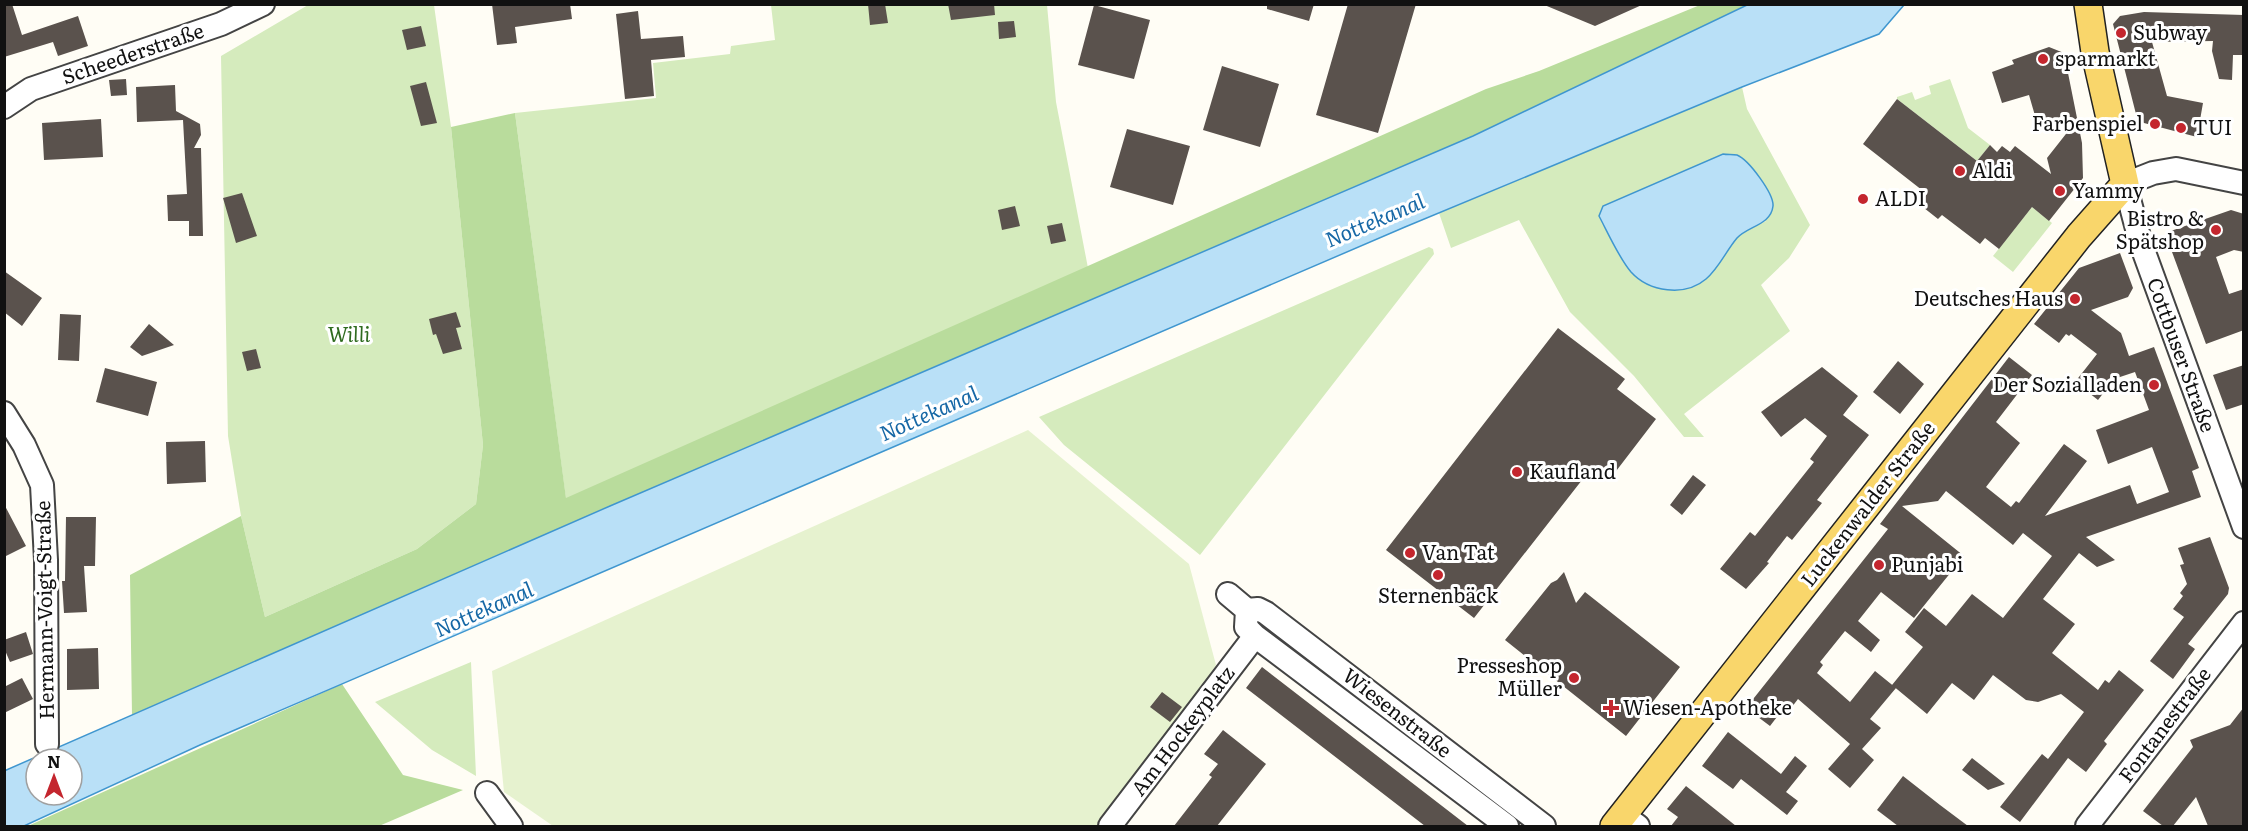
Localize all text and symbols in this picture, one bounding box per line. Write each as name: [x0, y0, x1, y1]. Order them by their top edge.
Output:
street label: Scheederstraße: [57, 14, 207, 90]
place label: Subway: [2133, 16, 2208, 46]
marker: Subway: [2114, 26, 2128, 40]
place label: sparmarkt: [2055, 42, 2156, 72]
marker: sparmarkt: [2036, 52, 2050, 66]
place label: Farbenspiel: [2032, 107, 2143, 137]
place label: TUI: [2193, 111, 2232, 141]
marker: Farbenspiel: [2148, 117, 2162, 131]
marker: TUI: [2174, 121, 2188, 135]
place label: Aldi: [1972, 154, 2012, 184]
marker: Aldi: [1953, 164, 1967, 178]
place label: Yammy: [2072, 174, 2144, 204]
place label: ALDI: [1875, 182, 1926, 212]
water label: Nottekanal: [1319, 184, 1429, 254]
marker: Yammy: [2053, 184, 2067, 198]
marker: ALDI: [1856, 192, 1870, 206]
place label: Bistro & Spätshop: [2116, 202, 2204, 255]
marker: Bistro & Spätshop: [2209, 223, 2223, 237]
street label: Cottbuser Straße: [2141, 273, 2225, 436]
place label: Deutsches Haus: [1914, 282, 2063, 312]
marker: Deutsches Haus: [2068, 292, 2082, 306]
park label: Willi: [328, 318, 370, 348]
place label: Der Sozialladen: [1993, 368, 2142, 398]
water label: Nottekanal: [874, 376, 982, 447]
marker: Der Sozialladen: [2147, 378, 2161, 392]
street label: Luckenwalder Straße: [1792, 414, 1941, 592]
place label: Kaufland: [1529, 455, 1616, 485]
marker: Kaufland: [1510, 465, 1524, 479]
street label: Hermann-Voigt-Straße: [26, 500, 60, 720]
place label: Van Tat: [1422, 536, 1495, 566]
marker: Van Tat: [1403, 546, 1417, 560]
place label: Punjabi: [1891, 548, 1964, 578]
marker: Punjabi: [1872, 558, 1886, 572]
marker: Sternenbäck: [1431, 568, 1445, 582]
water label: Nottekanal: [429, 572, 537, 643]
place label: Sternenbäck: [1378, 579, 1499, 609]
place label: Presseshop Müller: [1456, 649, 1563, 702]
street label: Am Hockeyplatz: [1122, 658, 1241, 801]
street label: Wiesenstraße: [1337, 659, 1459, 764]
street label: Fontanestraße: [2110, 660, 2217, 788]
marker: Presseshop Müller: [1567, 671, 1581, 685]
place label: Wiesen-Apotheke: [1623, 691, 1792, 721]
marker: Wiesen-Apotheke: [1604, 701, 1618, 715]
north arrow: [24, 747, 84, 807]
text: N: [47, 749, 61, 773]

